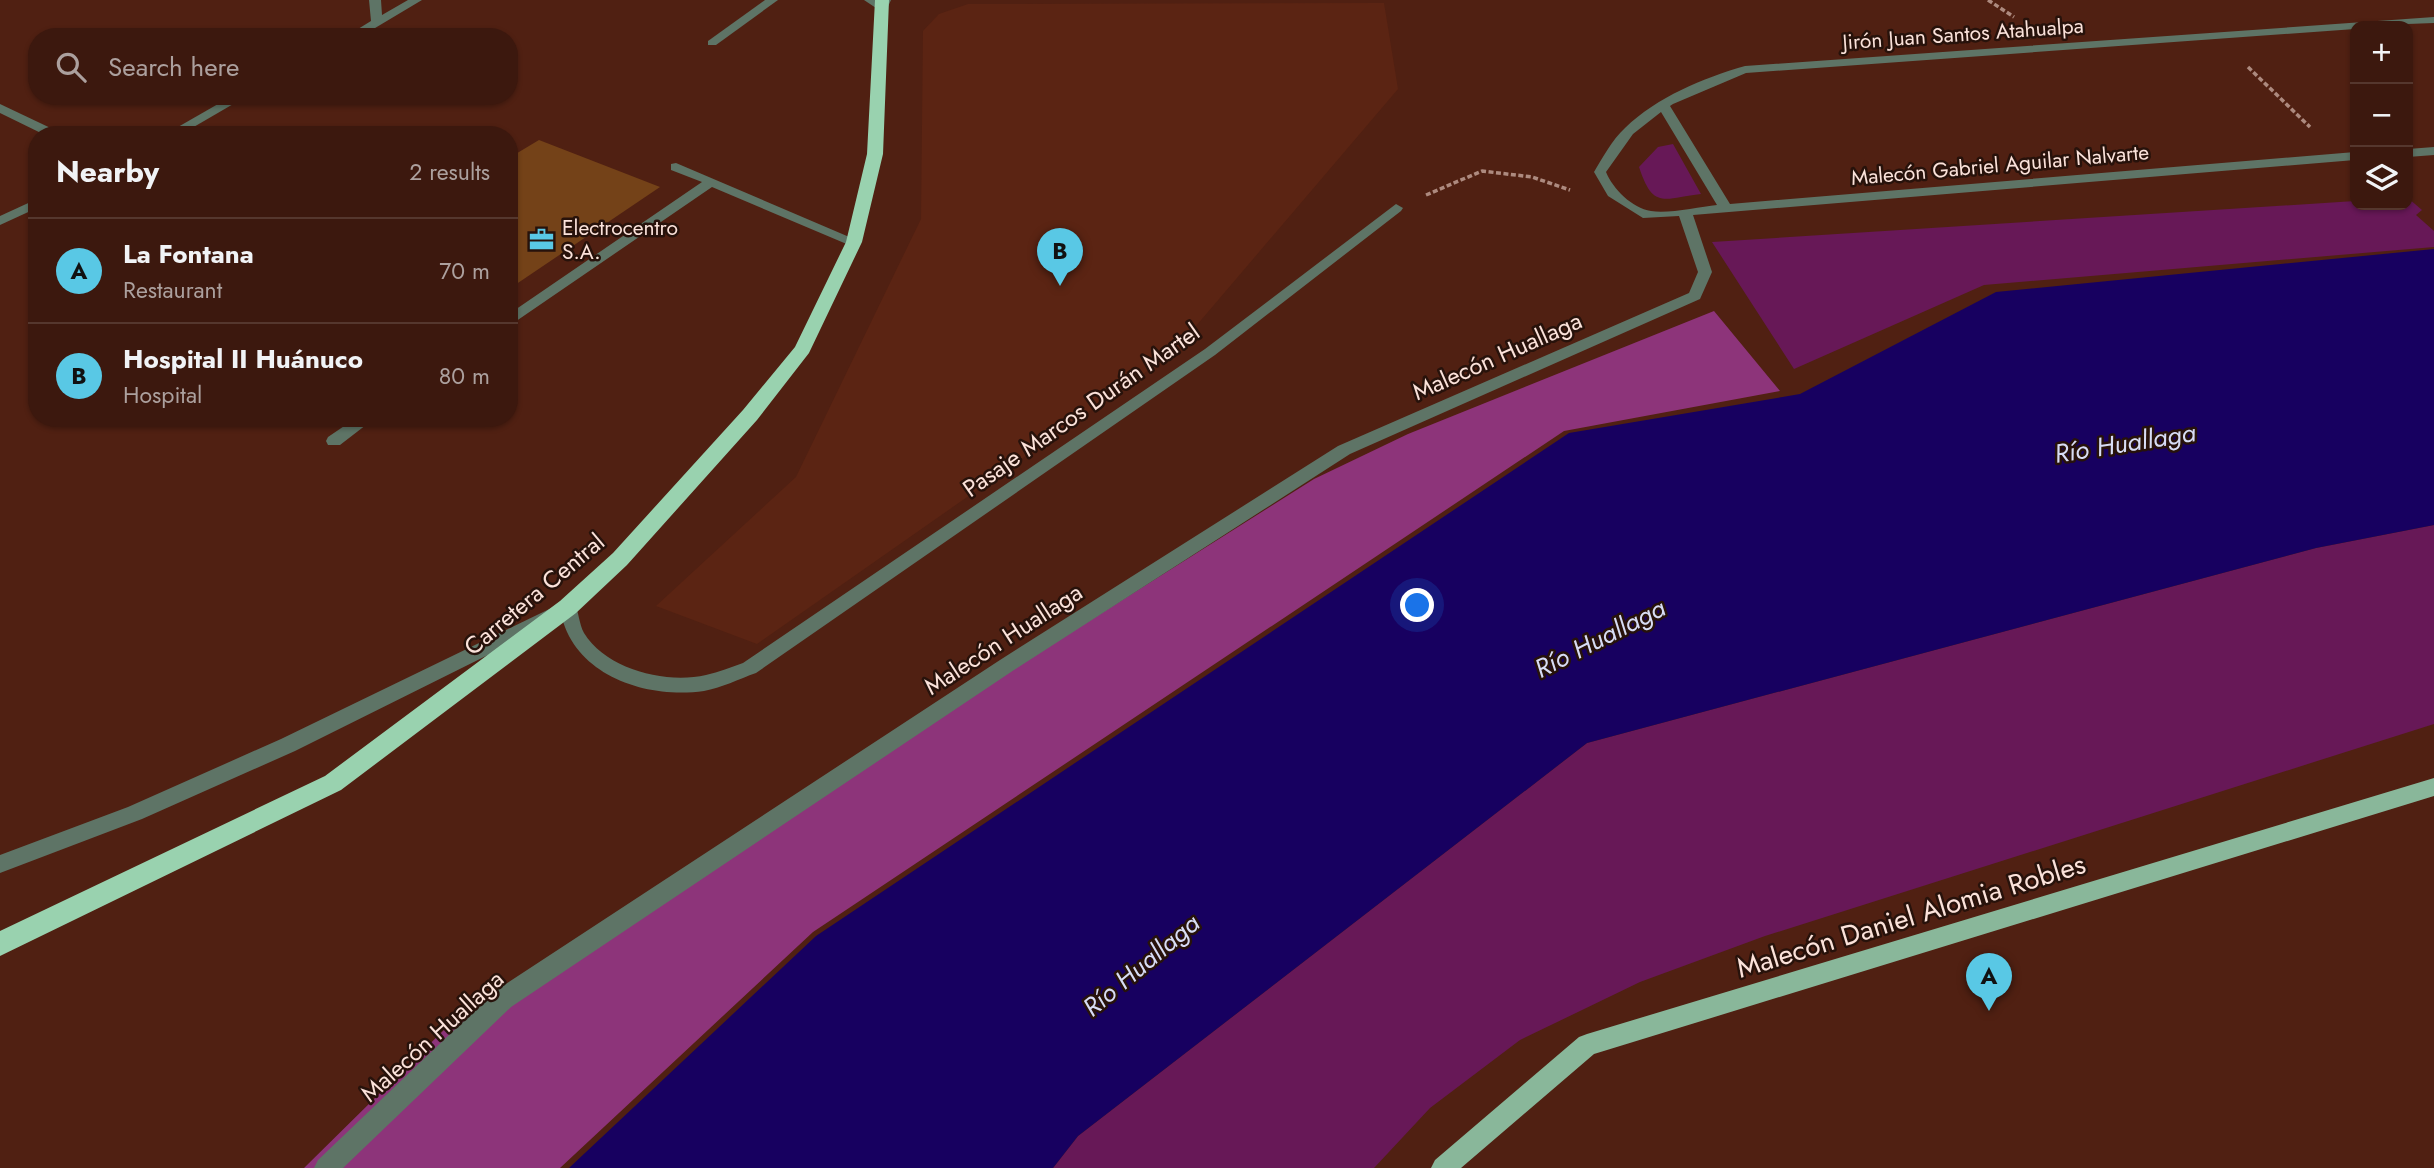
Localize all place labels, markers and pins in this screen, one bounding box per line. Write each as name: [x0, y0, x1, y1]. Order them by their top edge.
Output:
place label: Electrocentro S.A.: [562, 213, 678, 267]
office icon: Electrocentro S.A.: [528, 226, 556, 254]
pin: B: [1037, 228, 1083, 286]
pin: A: [1966, 953, 2012, 1011]

